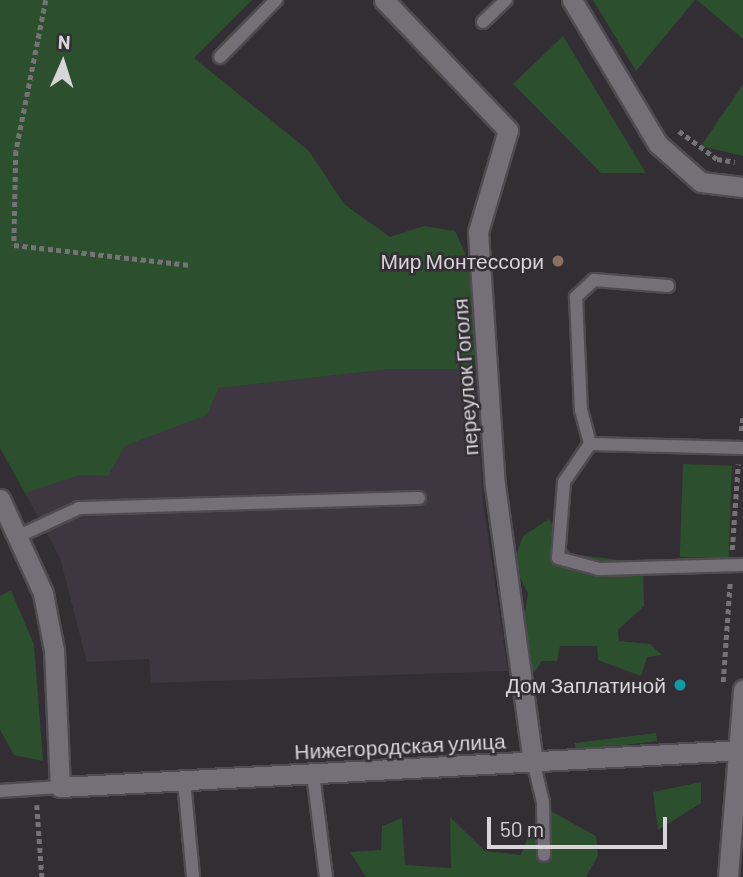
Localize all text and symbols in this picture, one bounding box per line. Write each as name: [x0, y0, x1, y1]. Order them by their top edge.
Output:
north arrow: [28, 28, 98, 98]
text: N: [57, 30, 71, 53]
place label: Мир Монтессори: [381, 248, 544, 274]
marker: Мир Монтессори: [550, 253, 566, 269]
street label: переулок Гоголя: [447, 298, 483, 456]
place label: Дом Заплатиной: [506, 672, 666, 698]
marker: Дом Заплатиной: [672, 677, 688, 693]
street label: Нижегородская улица: [294, 728, 506, 764]
scale bar: [491, 804, 671, 848]
text: 50 m: [500, 816, 544, 841]

